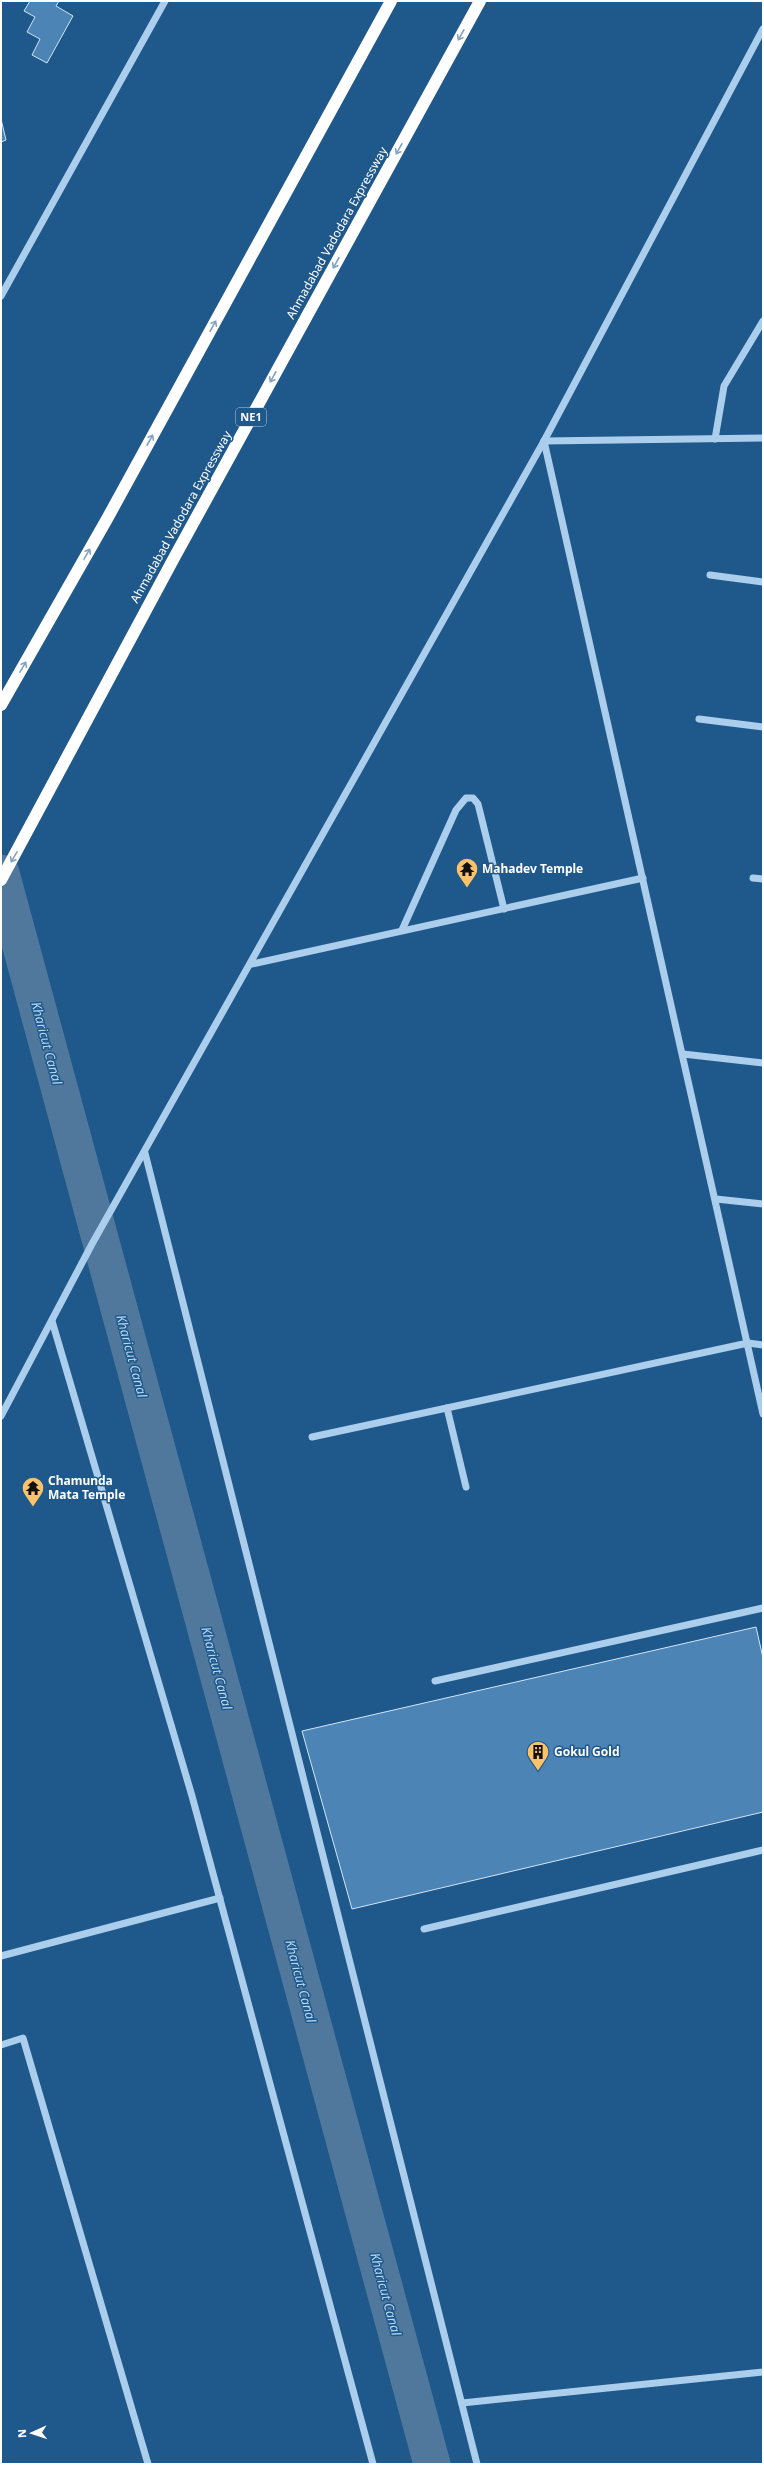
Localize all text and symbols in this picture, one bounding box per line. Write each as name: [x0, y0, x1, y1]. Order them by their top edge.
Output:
one-way arrow: [457, 29, 465, 41]
street label: Ahmadabad Vadodara Expressway: [282, 143, 392, 322]
one-way arrow: [394, 143, 402, 155]
one-way arrow: [332, 257, 339, 269]
one-way arrow: [209, 321, 217, 333]
one-way arrow: [269, 371, 277, 383]
road number: NE1: [236, 408, 266, 426]
street label: Ahmadabad Vadodara Expressway: [126, 427, 236, 606]
one-way arrow: [147, 435, 155, 447]
one-way arrow: [84, 548, 92, 560]
one-way arrow: [19, 661, 27, 673]
one-way arrow: [10, 851, 18, 863]
temple icon: Mahadev Temple: [454, 856, 480, 889]
place label: Mahadev Temple: [482, 860, 583, 877]
water label: Kharicut Canal: [27, 1000, 67, 1087]
water label: Kharicut Canal: [112, 1313, 152, 1400]
place label: Chamunda Mata Temple: [48, 1472, 125, 1503]
temple icon: Chamunda Mata Temple: [20, 1475, 46, 1508]
water label: Kharicut Canal: [197, 1625, 237, 1712]
building icon: Gokul Gold: [525, 1739, 551, 1772]
place label: Gokul Gold: [554, 1743, 619, 1760]
water label: Kharicut Canal: [281, 1938, 321, 2025]
water label: Kharicut Canal: [366, 2251, 406, 2338]
north arrow: [12, 2413, 52, 2453]
text: N: [14, 2429, 29, 2438]

